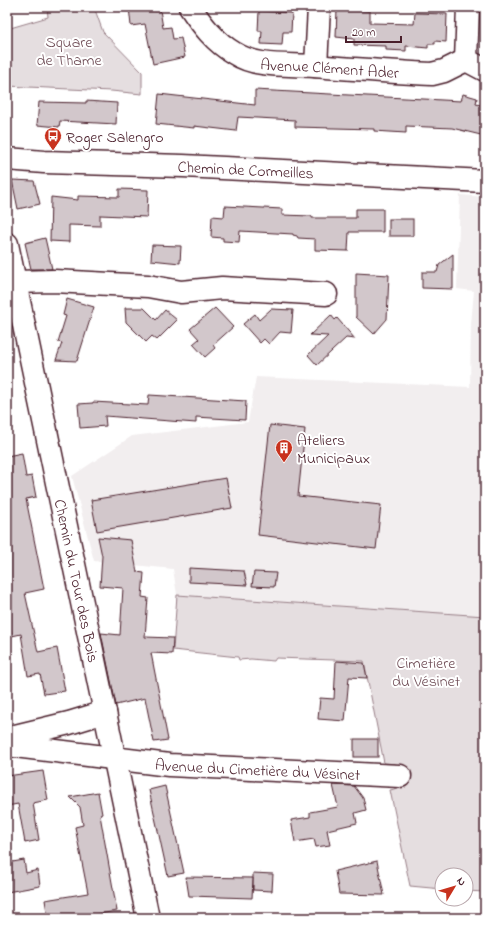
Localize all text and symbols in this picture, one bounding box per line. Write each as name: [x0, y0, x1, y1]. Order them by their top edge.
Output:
scale bar: [346, 18, 401, 44]
text: 20 m: [352, 24, 375, 42]
park label: Square de Thame: [36, 31, 102, 73]
street label: Avenue Clément Ader: [259, 53, 399, 86]
bus stop icon: Roger Salengro: [43, 126, 63, 151]
place label: Roger Salengro: [66, 126, 164, 150]
street label: Chemin de Cormeilles: [177, 156, 314, 186]
place label: Ateliers Municipaux: [297, 429, 370, 471]
building icon: Ateliers Municipaux: [274, 438, 294, 463]
street label: Chemin du Tour des Bois: [47, 497, 104, 665]
park label: Cimetière du Vésinet: [392, 652, 461, 694]
street label: Avenue du Cimetière du Vésinet: [154, 753, 361, 788]
north arrow: [434, 867, 474, 907]
text: N: [452, 874, 470, 889]

